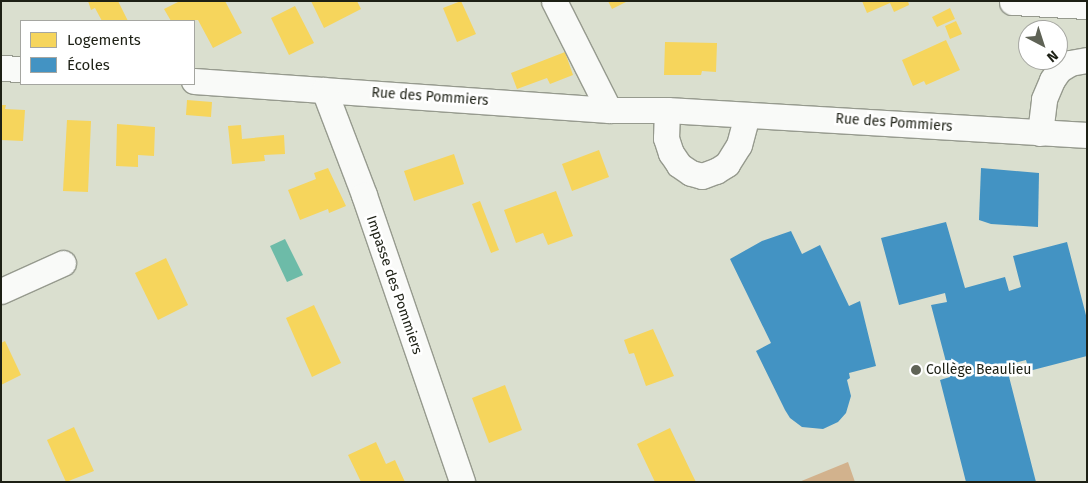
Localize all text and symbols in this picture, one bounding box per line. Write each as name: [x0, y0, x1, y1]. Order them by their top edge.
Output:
legend: [20, 20, 195, 85]
north arrow: [1018, 20, 1068, 70]
text: Logements: [67, 31, 141, 49]
text: N: [1043, 47, 1061, 66]
text: Écoles: [67, 56, 110, 74]
street label: Rue des Pommiers: [371, 85, 489, 109]
street label: Rue des Pommiers: [835, 111, 953, 135]
street label: Impasse des Pommiers: [362, 213, 426, 357]
place label: Collège Beaulieu: [926, 362, 1031, 378]
marker: Collège Beaulieu: [910, 364, 922, 376]

